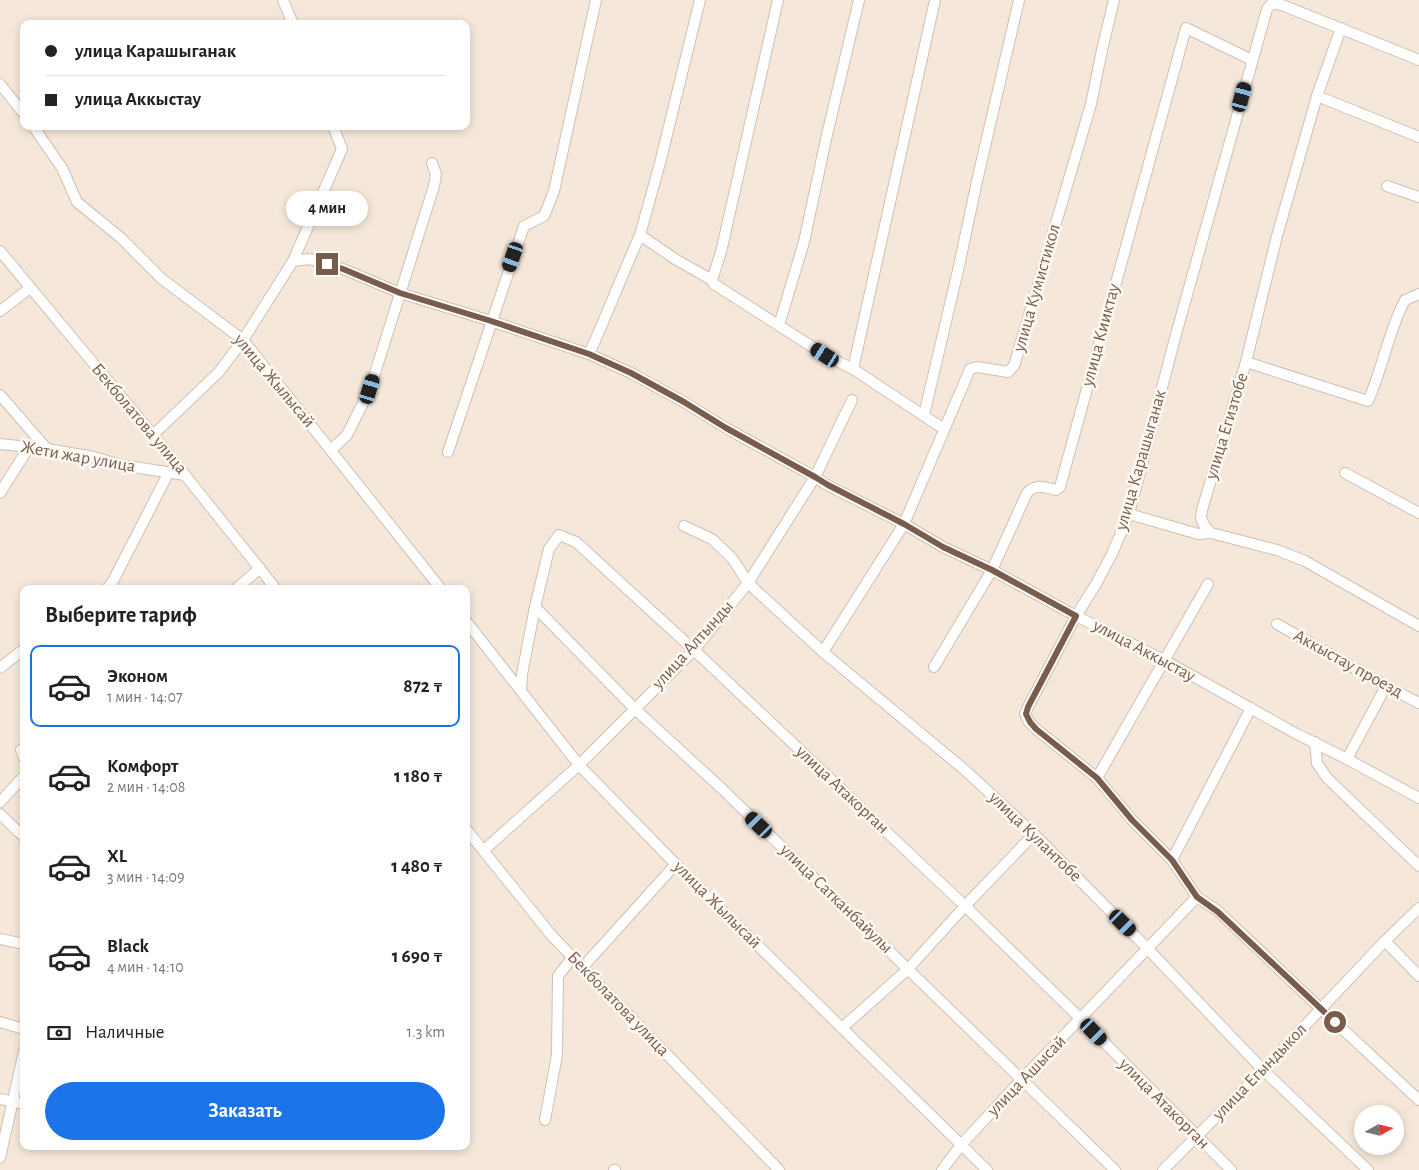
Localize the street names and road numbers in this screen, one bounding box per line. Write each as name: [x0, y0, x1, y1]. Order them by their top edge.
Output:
street label: улица Кумистикол: [1010, 222, 1064, 355]
street label: улица Кииктау: [1078, 282, 1123, 389]
street label: улица Жылысай: [229, 330, 318, 431]
street label: Бекболатова улица: [88, 360, 191, 478]
street label: улица Егизтобе: [1201, 370, 1252, 482]
street label: улица Карашыганак: [1112, 387, 1170, 533]
street label: Жети жар улица: [19, 438, 137, 476]
street label: улица Алтынды: [648, 597, 737, 693]
street label: улица Аккыстау: [1089, 616, 1199, 686]
street label: Аккыстау проезд: [1290, 627, 1406, 701]
street label: улица Атакорган: [791, 742, 892, 838]
street label: улица Кулантобе: [984, 787, 1086, 886]
street label: улица Сатканбайулы: [776, 839, 896, 957]
street label: улица Жылысай: [669, 857, 764, 952]
street label: Бекболатова улица: [564, 947, 673, 1060]
street label: улица Егындыкол: [1209, 1020, 1310, 1125]
street label: улица Ашысай: [984, 1032, 1070, 1121]
street label: улица Атакорган: [1115, 1055, 1213, 1153]

